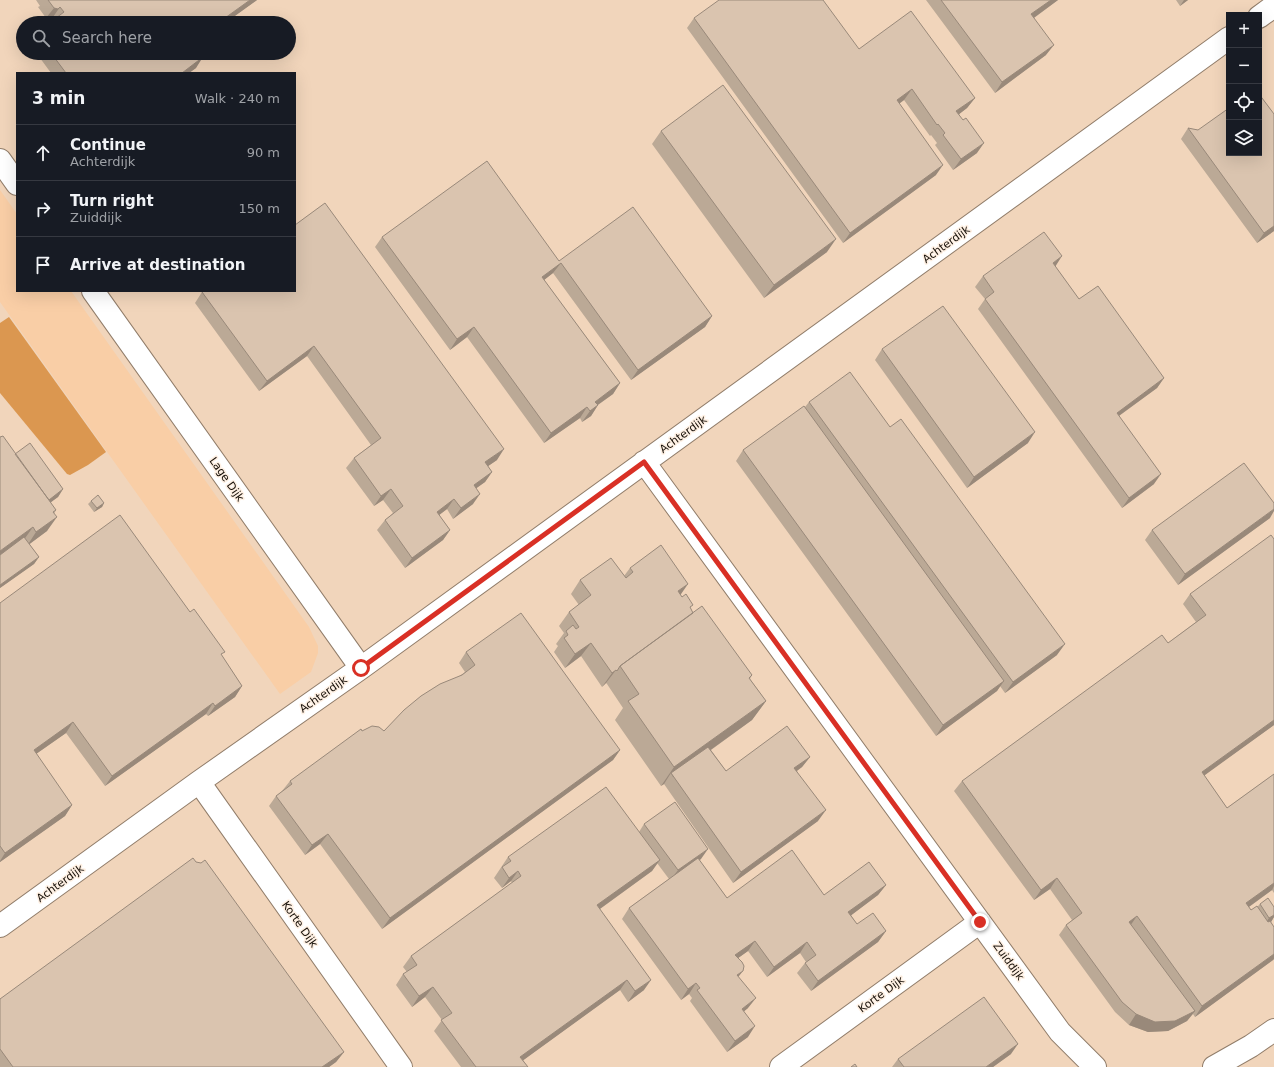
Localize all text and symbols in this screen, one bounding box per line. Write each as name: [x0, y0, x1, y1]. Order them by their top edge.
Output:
map controls: [1226, 12, 1262, 156]
button: +: [1226, 12, 1262, 48]
search box: [16, 16, 296, 60]
icon: search: [30, 27, 52, 49]
text: Search here: [62, 29, 152, 47]
button: −: [1226, 48, 1262, 84]
button: locate: [1226, 84, 1262, 120]
text: 3 min: [32, 88, 85, 108]
text: Walk · 240 m: [195, 91, 280, 106]
button: layers: [1226, 120, 1262, 156]
text: Continue: [70, 136, 146, 154]
icon: ahead: [32, 142, 54, 164]
text: 90 m: [247, 145, 280, 160]
text: Achterdijk: [70, 154, 135, 169]
text: Turn right: [70, 192, 154, 210]
icon: right: [32, 198, 54, 220]
text: 150 m: [238, 201, 280, 216]
text: Zuiddijk: [70, 210, 122, 225]
street label: Achterdijk: [920, 223, 973, 266]
icon: arrive: [32, 254, 54, 276]
text: Arrive at destination: [70, 256, 245, 274]
street label: Achterdijk: [657, 413, 710, 456]
street label: Lage Dijk: [207, 455, 247, 504]
route start: [352, 659, 370, 677]
street label: Achterdijk: [297, 673, 350, 716]
street label: Achterdijk: [34, 862, 87, 905]
street label: Korte Dijk: [279, 899, 321, 950]
route end: [971, 913, 989, 931]
street label: Zuiddijk: [990, 940, 1027, 983]
street label: Korte Dijk: [856, 973, 907, 1015]

